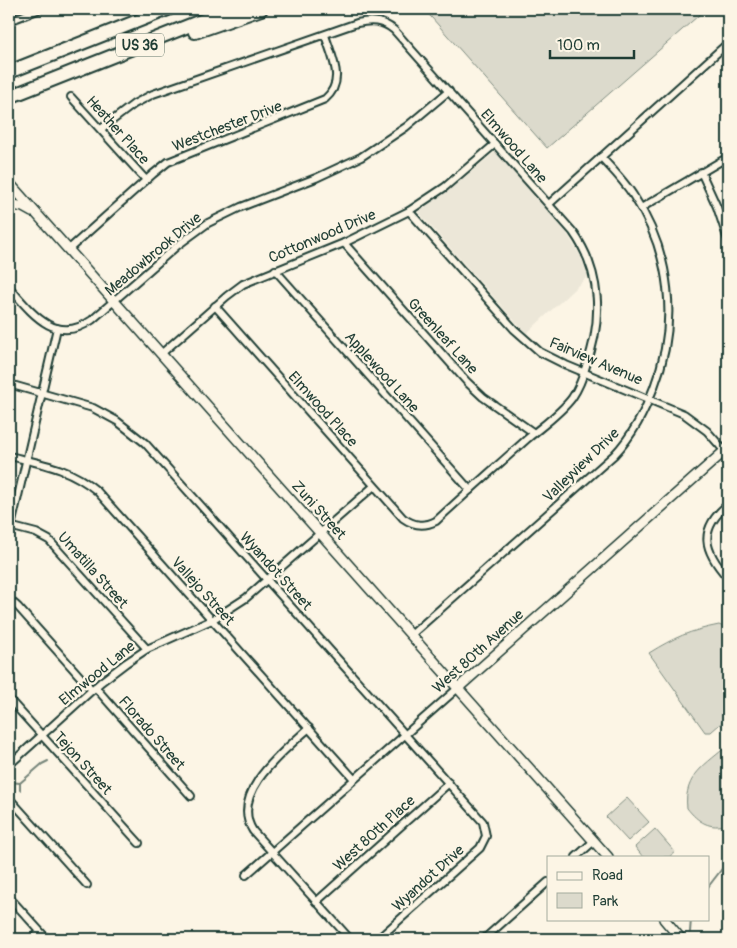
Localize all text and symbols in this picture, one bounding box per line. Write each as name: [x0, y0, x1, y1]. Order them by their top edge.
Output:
scale bar: [550, 28, 633, 60]
road number: US 36: [116, 34, 164, 56]
text: 100 m: [557, 36, 600, 55]
street label: Heather Place: [82, 92, 154, 169]
street label: Westchester Drive: [170, 97, 285, 156]
street label: Elmwood Lane: [476, 105, 552, 188]
street label: Cottonwood Drive: [266, 205, 379, 268]
street label: Meadowbrook Drive: [101, 208, 206, 300]
street label: Greenleaf Lane: [403, 294, 482, 379]
street label: Applewood Lane: [340, 328, 423, 417]
street label: Fairview Avenue: [546, 333, 646, 390]
street label: Elmwood Place: [284, 368, 362, 452]
street label: Valleyview Drive: [539, 424, 624, 507]
street label: Zuni Street: [287, 477, 351, 544]
street label: Umatilla Street: [53, 528, 133, 613]
street label: Wyandot Street: [235, 528, 317, 615]
street label: Vallejo Street: [167, 553, 239, 630]
street label: West 80th Avenue: [429, 605, 528, 697]
street label: Elmwood Lane: [55, 637, 140, 710]
street label: Florado Street: [114, 692, 190, 775]
street label: Tejon Street: [49, 728, 117, 800]
street label: West 80th Place: [329, 791, 420, 875]
street label: Wyandot Drive: [388, 841, 469, 916]
legend: [547, 856, 710, 920]
text: Road: [592, 866, 623, 885]
text: Park: [592, 892, 619, 911]

